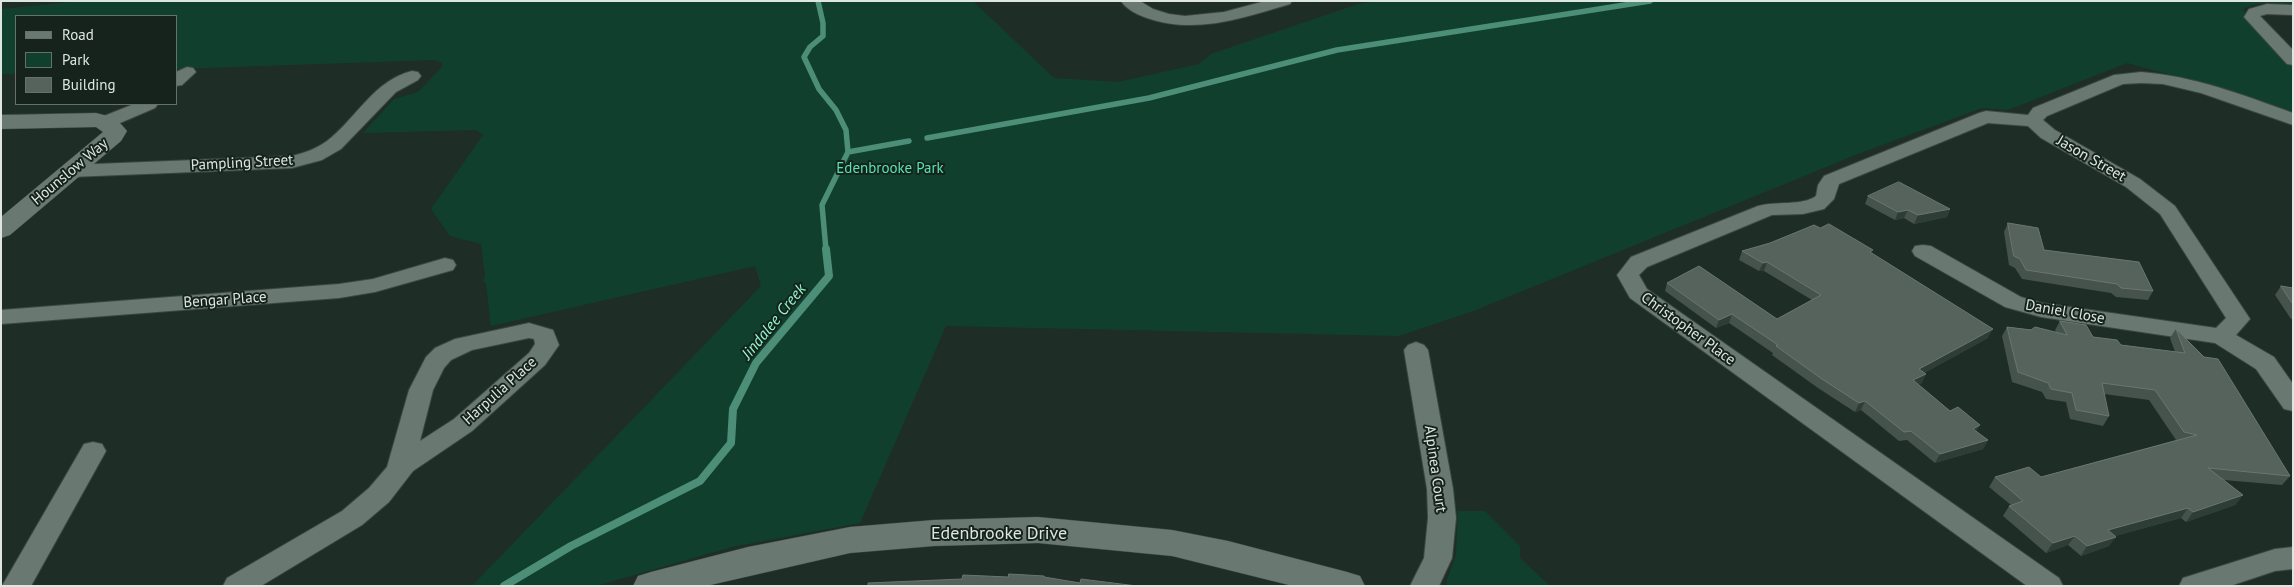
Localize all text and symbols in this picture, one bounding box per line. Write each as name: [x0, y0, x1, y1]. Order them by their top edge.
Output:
legend: [15, 15, 178, 105]
text: Road: [62, 25, 94, 44]
text: Park: [62, 50, 90, 69]
text: Building: [62, 75, 116, 94]
street label: Jason Street: [2053, 132, 2129, 186]
street label: Hounslow Way: [28, 135, 112, 209]
street label: Pampling Street: [190, 151, 294, 175]
park label: Edenbrooke Park: [836, 160, 944, 178]
water label: Jindalee Creek: [738, 280, 810, 364]
street label: Bengar Place: [183, 288, 267, 312]
street label: Christopher Place: [1637, 289, 1739, 369]
street label: Daniel Close: [2024, 296, 2106, 328]
street label: Harpulia Place: [459, 353, 541, 429]
street label: Alpinea Court: [1420, 424, 1450, 514]
street label: Edenbrooke Drive: [931, 523, 1067, 545]

